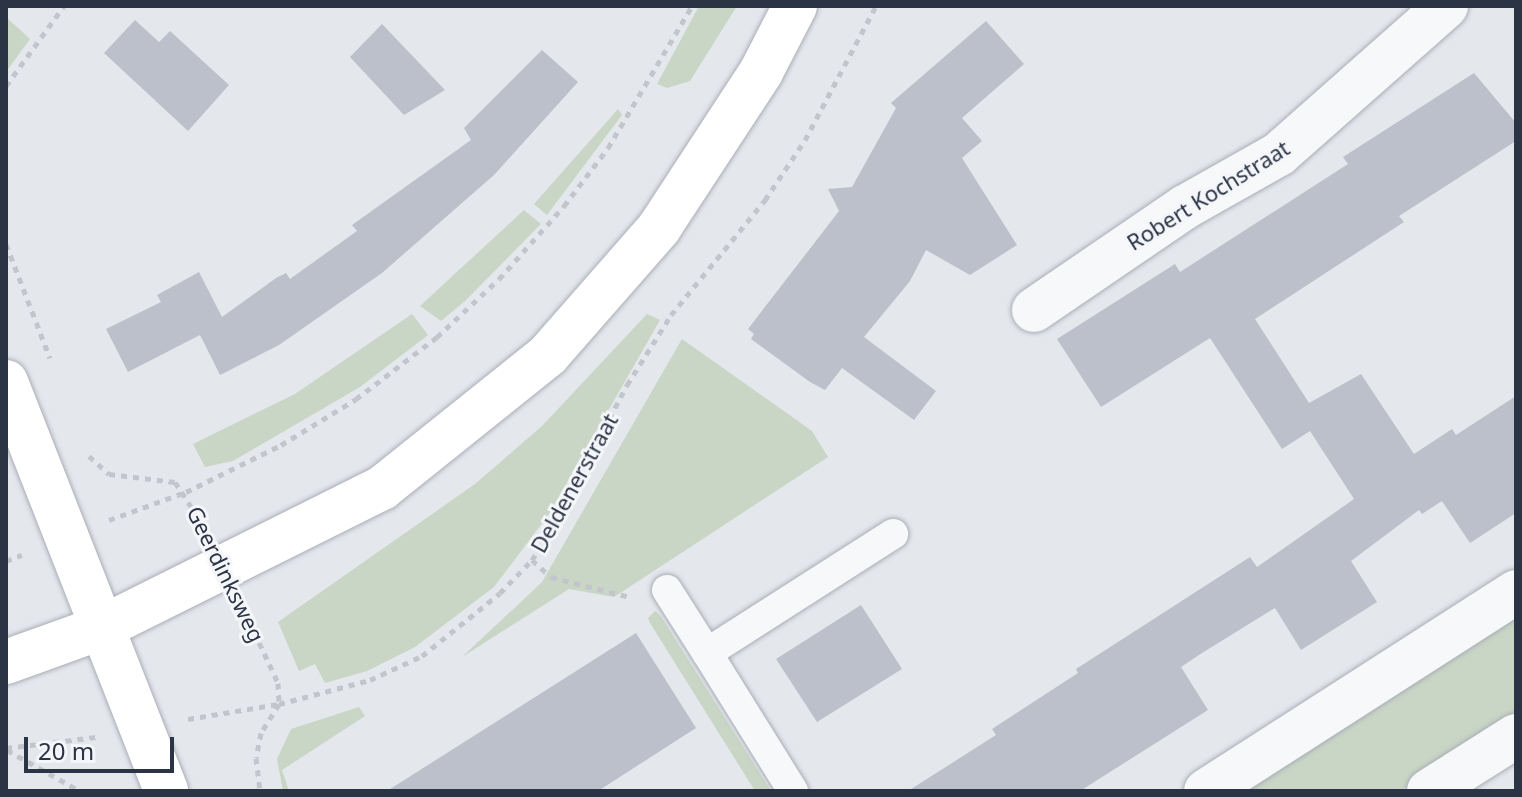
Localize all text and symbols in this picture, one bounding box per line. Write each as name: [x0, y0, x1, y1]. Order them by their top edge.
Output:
street label: Robert Kochstraat: [1122, 134, 1294, 256]
street label: Deldenerstraat: [525, 409, 623, 557]
street label: Geerdinksweg: [182, 502, 270, 646]
scale bar: [28, 721, 178, 771]
text: 20 m: [38, 734, 94, 767]

